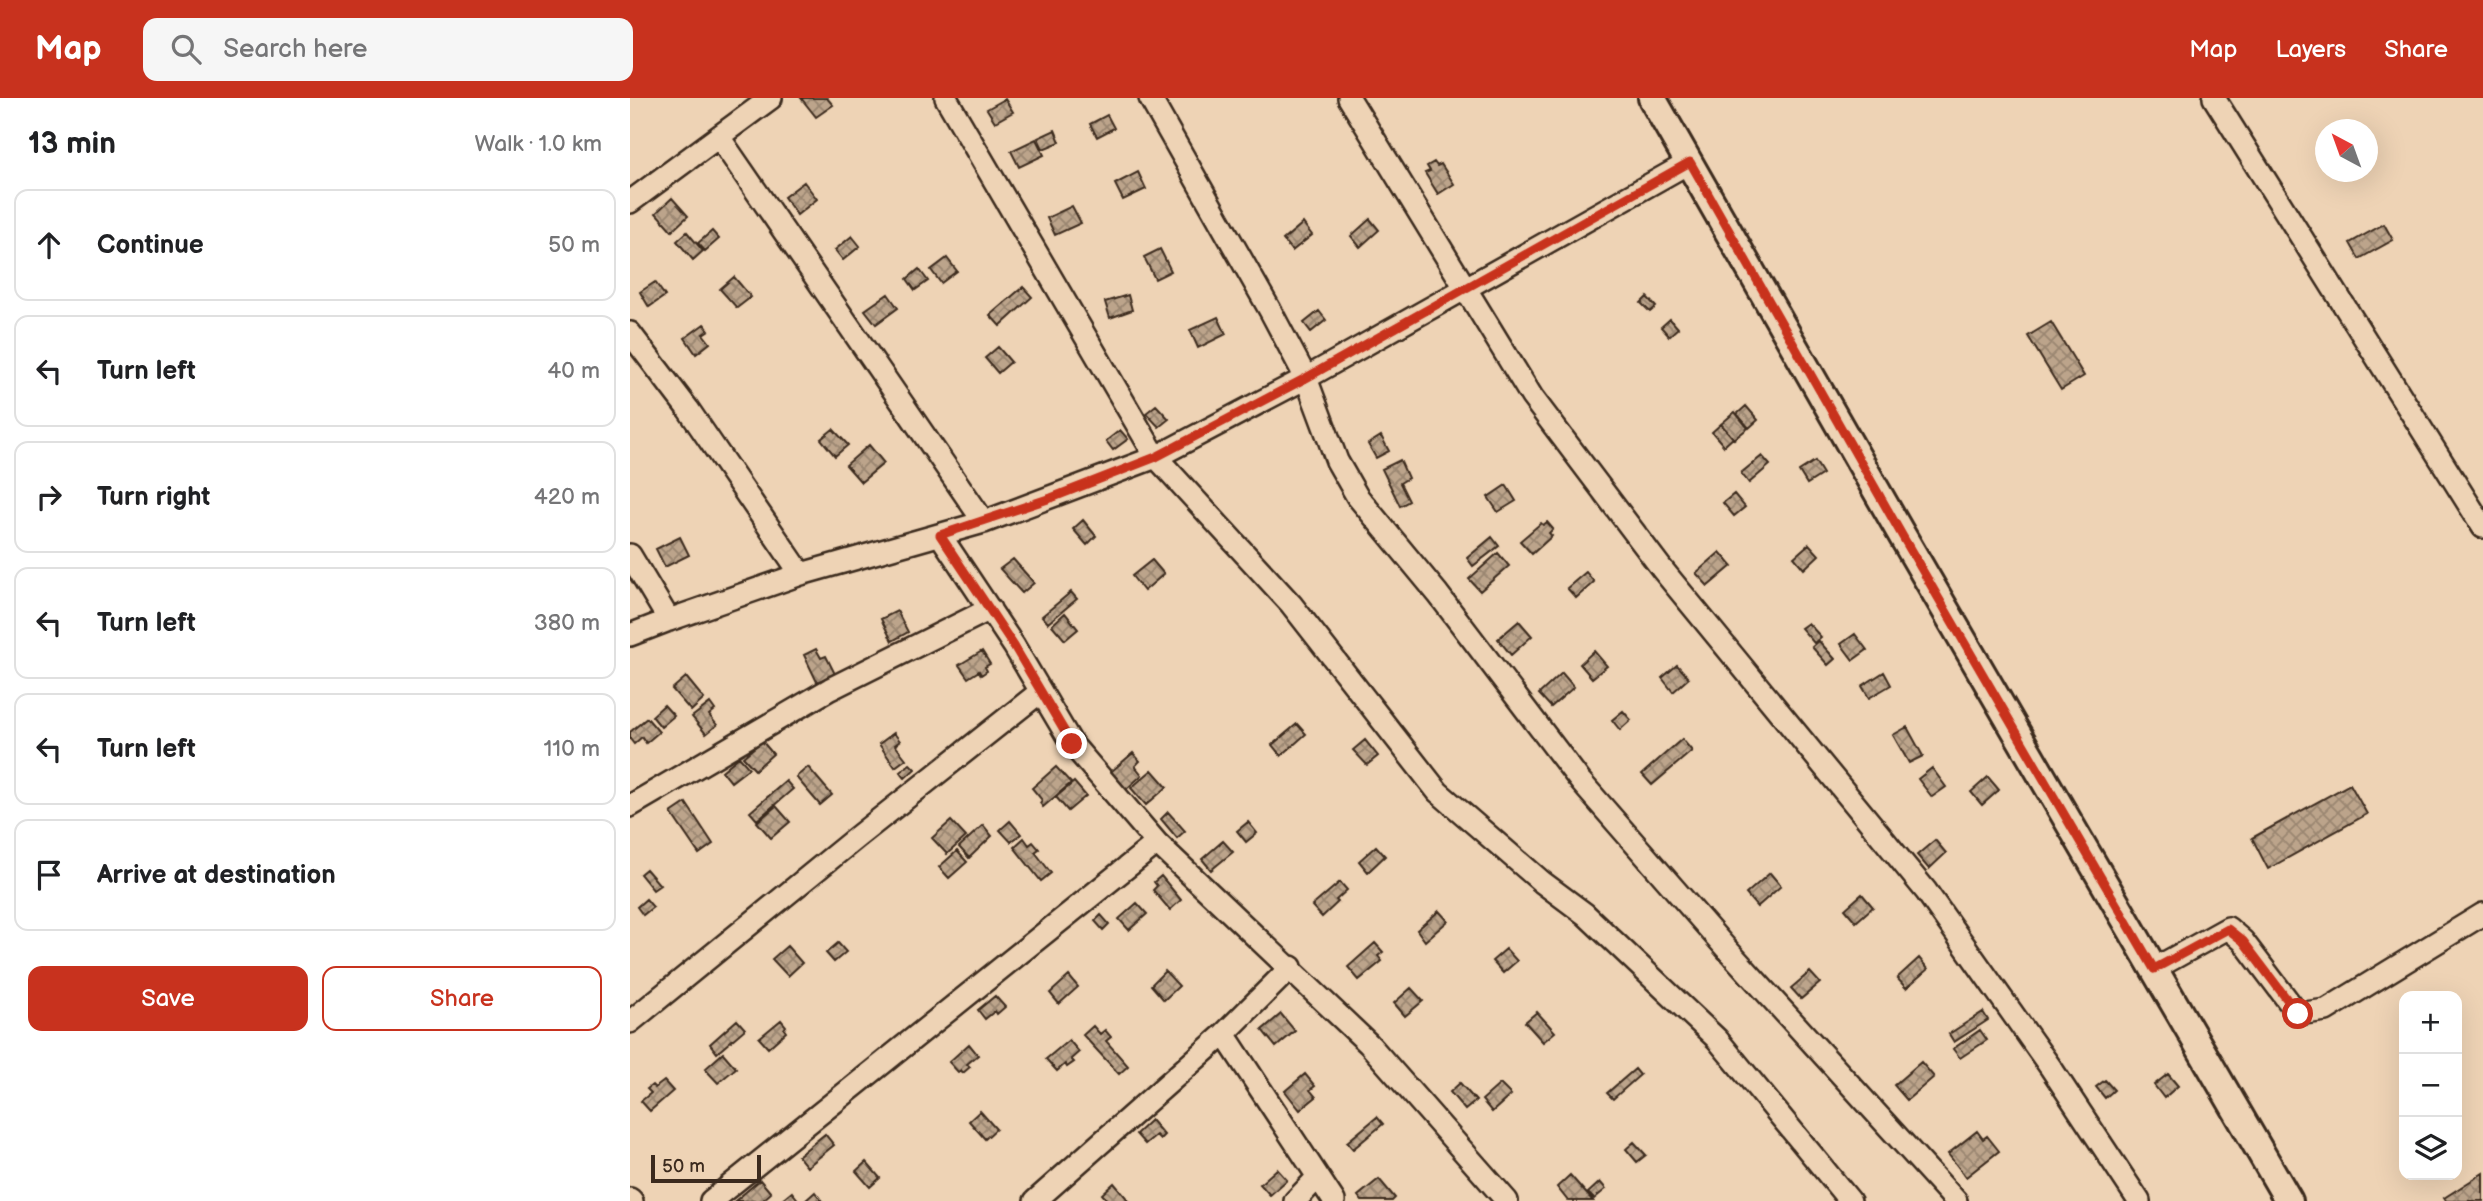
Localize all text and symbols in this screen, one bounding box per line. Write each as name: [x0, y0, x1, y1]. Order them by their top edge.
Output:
search box: [143, 18, 633, 81]
text: Map: [35, 29, 101, 69]
icon: search: [167, 30, 205, 68]
text: Search here: [223, 34, 367, 65]
text: Map: [2189, 35, 2237, 64]
text: Layers: [2275, 35, 2346, 64]
text: Share: [2384, 35, 2448, 64]
north arrow: [2315, 119, 2378, 182]
text: 13 min: [28, 126, 116, 162]
text: Walk · 1.0 km: [475, 130, 602, 158]
icon: ahead: [30, 226, 68, 264]
text: Continue: [97, 230, 204, 261]
text: 50 m: [548, 231, 600, 259]
icon: left: [30, 352, 68, 390]
text: Turn left: [97, 356, 196, 387]
text: 40 m: [547, 357, 600, 385]
icon: right: [30, 478, 68, 516]
text: Turn right: [97, 482, 210, 513]
text: 420 m: [534, 483, 600, 511]
icon: left: [30, 604, 68, 642]
text: Turn left: [97, 608, 196, 639]
text: 380 m: [534, 609, 600, 637]
route end: [1056, 728, 1087, 759]
icon: left: [30, 730, 68, 768]
text: Turn left: [97, 734, 196, 765]
text: 110 m: [543, 735, 600, 763]
icon: arrive: [30, 856, 68, 894]
text: Arrive at destination: [97, 860, 336, 891]
button: Save: [28, 966, 308, 1031]
button: Share: [322, 966, 602, 1031]
map controls: [2399, 991, 2462, 1180]
button: +: [2399, 991, 2462, 1054]
route start: [2282, 998, 2313, 1029]
button: −: [2399, 1054, 2462, 1117]
button: layers: [2399, 1117, 2462, 1180]
scale bar: [651, 1152, 761, 1184]
text: 50 m: [662, 1155, 705, 1178]

